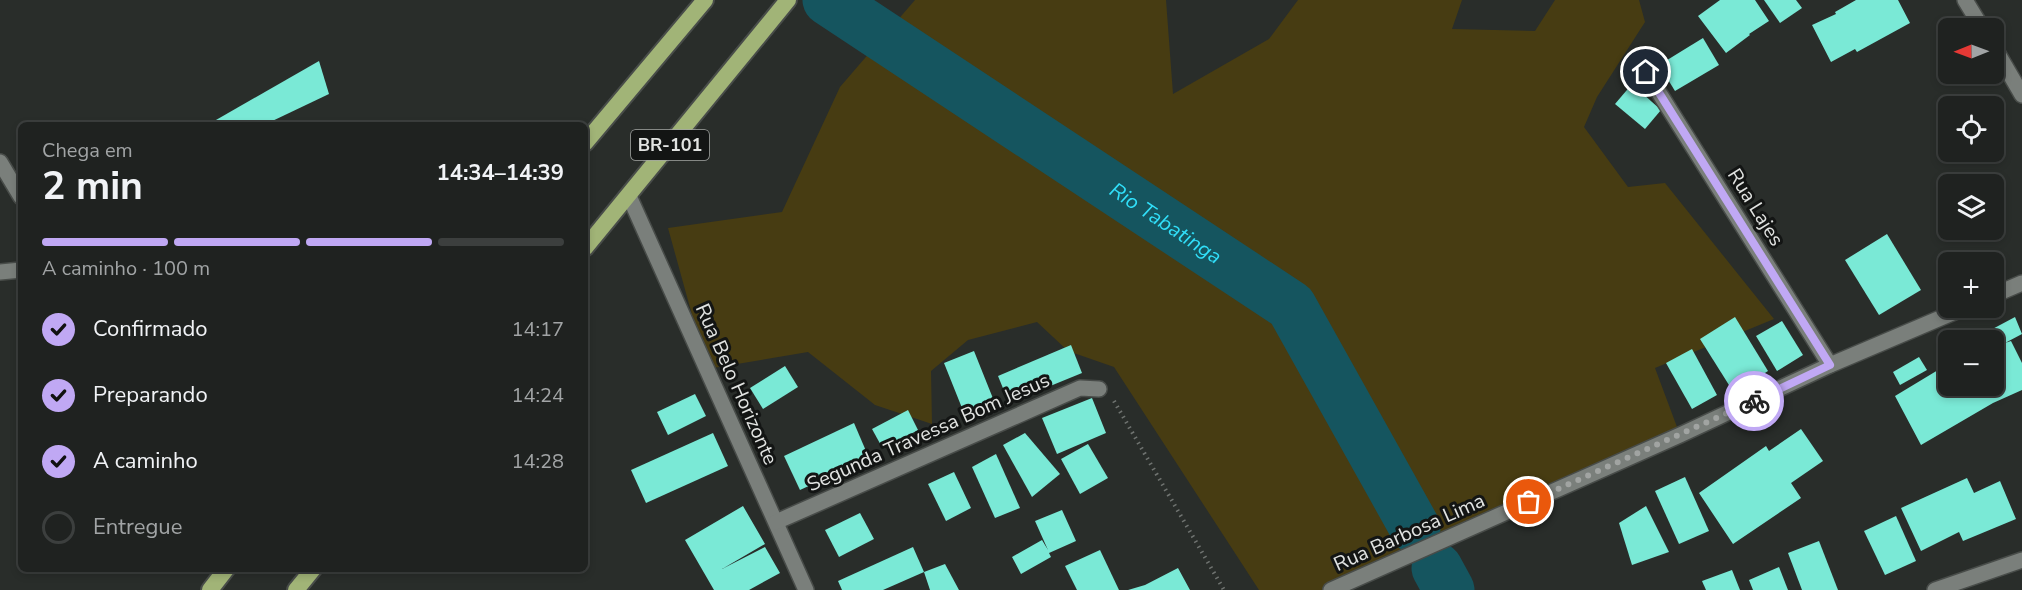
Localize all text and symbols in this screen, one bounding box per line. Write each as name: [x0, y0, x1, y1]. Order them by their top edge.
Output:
north arrow: [1938, 18, 2004, 84]
map controls: [1938, 18, 2004, 396]
pin: [1620, 46, 1671, 97]
icon: home: [1629, 55, 1662, 88]
button: locate: [1938, 96, 2004, 162]
road number: BR-101: [631, 130, 709, 160]
text: Chega em: [42, 137, 133, 164]
text: 14:34–14:39: [436, 158, 564, 188]
text: 2 min: [42, 160, 143, 213]
street label: Rua Lajes: [1721, 163, 1790, 251]
button: layers: [1938, 174, 2004, 240]
water label: Rio Tabatinga: [1104, 176, 1228, 271]
button: +: [1938, 252, 2004, 318]
text: A caminho · 100 m: [42, 255, 210, 282]
street label: Rua Belo Horizonte: [689, 299, 784, 469]
icon: check: [42, 313, 75, 346]
text: Confirmado: [93, 314, 208, 344]
text: 14:17: [511, 316, 564, 343]
button: −: [1938, 330, 2004, 396]
street label: Segunda Travessa Bom Jesus: [803, 367, 1054, 498]
courier: [1724, 371, 1784, 431]
icon: check: [42, 379, 75, 412]
text: Preparando: [93, 380, 208, 410]
text: 14:24: [511, 382, 564, 409]
icon: bike: [1738, 385, 1771, 418]
icon: check: [42, 445, 75, 478]
text: A caminho: [93, 446, 198, 476]
text: 14:28: [511, 448, 564, 475]
pin: [1503, 476, 1554, 527]
icon: bag: [1512, 485, 1545, 518]
street label: Rua Barbosa Lima: [1329, 487, 1489, 578]
text: Entregue: [93, 512, 182, 542]

